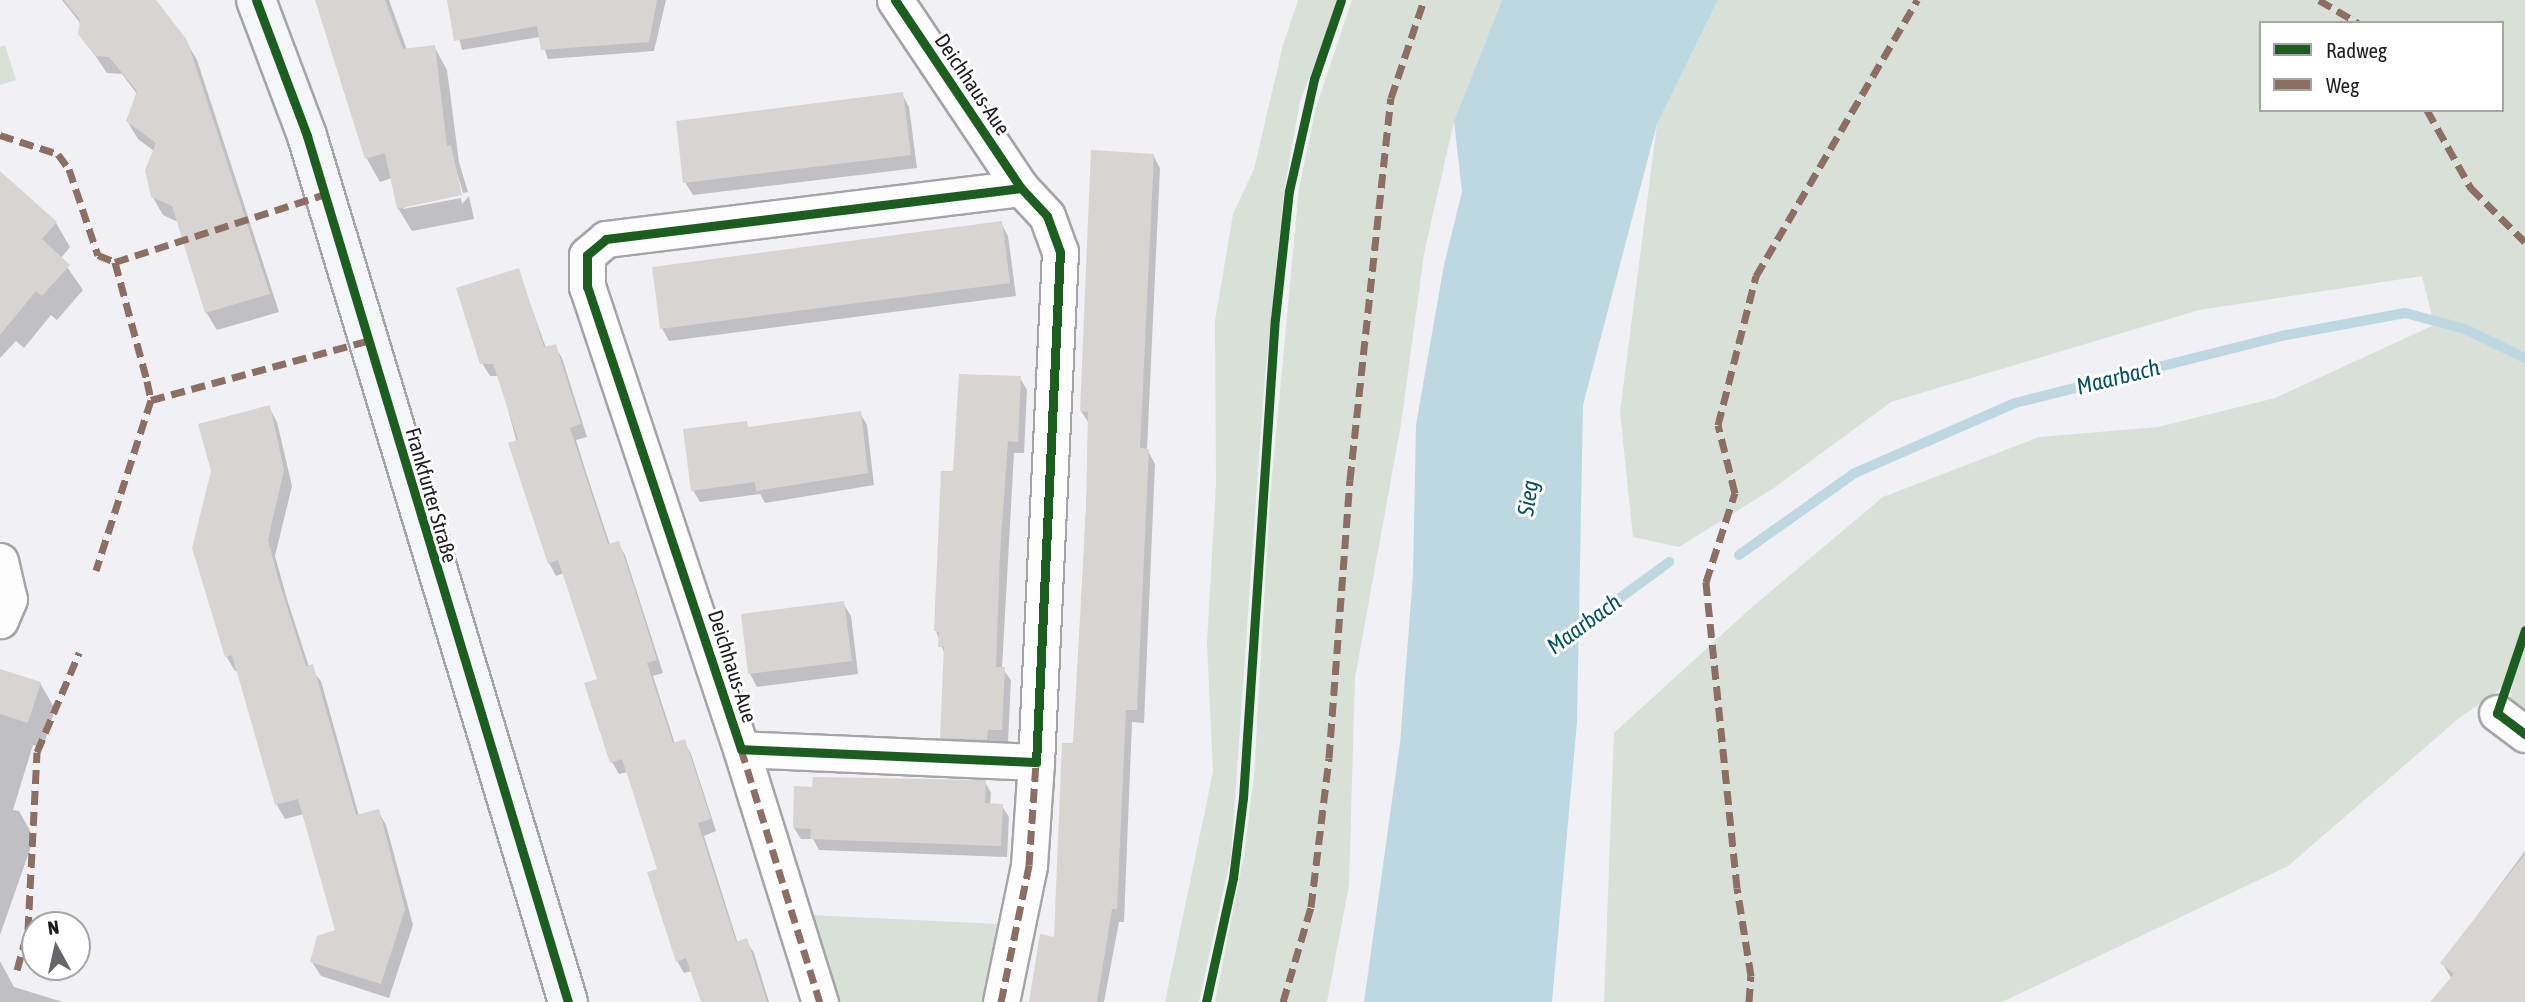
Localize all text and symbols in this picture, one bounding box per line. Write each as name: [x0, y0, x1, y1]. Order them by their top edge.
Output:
legend: [2259, 21, 2504, 112]
street label: Deichhaus-Aue: [930, 29, 1016, 139]
text: Radweg: [2326, 38, 2387, 62]
text: Weg: [2326, 73, 2359, 97]
water label: Maarbach: [2073, 353, 2163, 401]
street label: Frankfurter Straße: [401, 425, 463, 565]
water label: Sieg: [1512, 478, 1544, 518]
water label: Maarbach: [1542, 588, 1626, 660]
street label: Deichhaus-Aue: [703, 607, 763, 725]
north arrow: [21, 911, 91, 981]
text: N: [46, 916, 60, 939]

